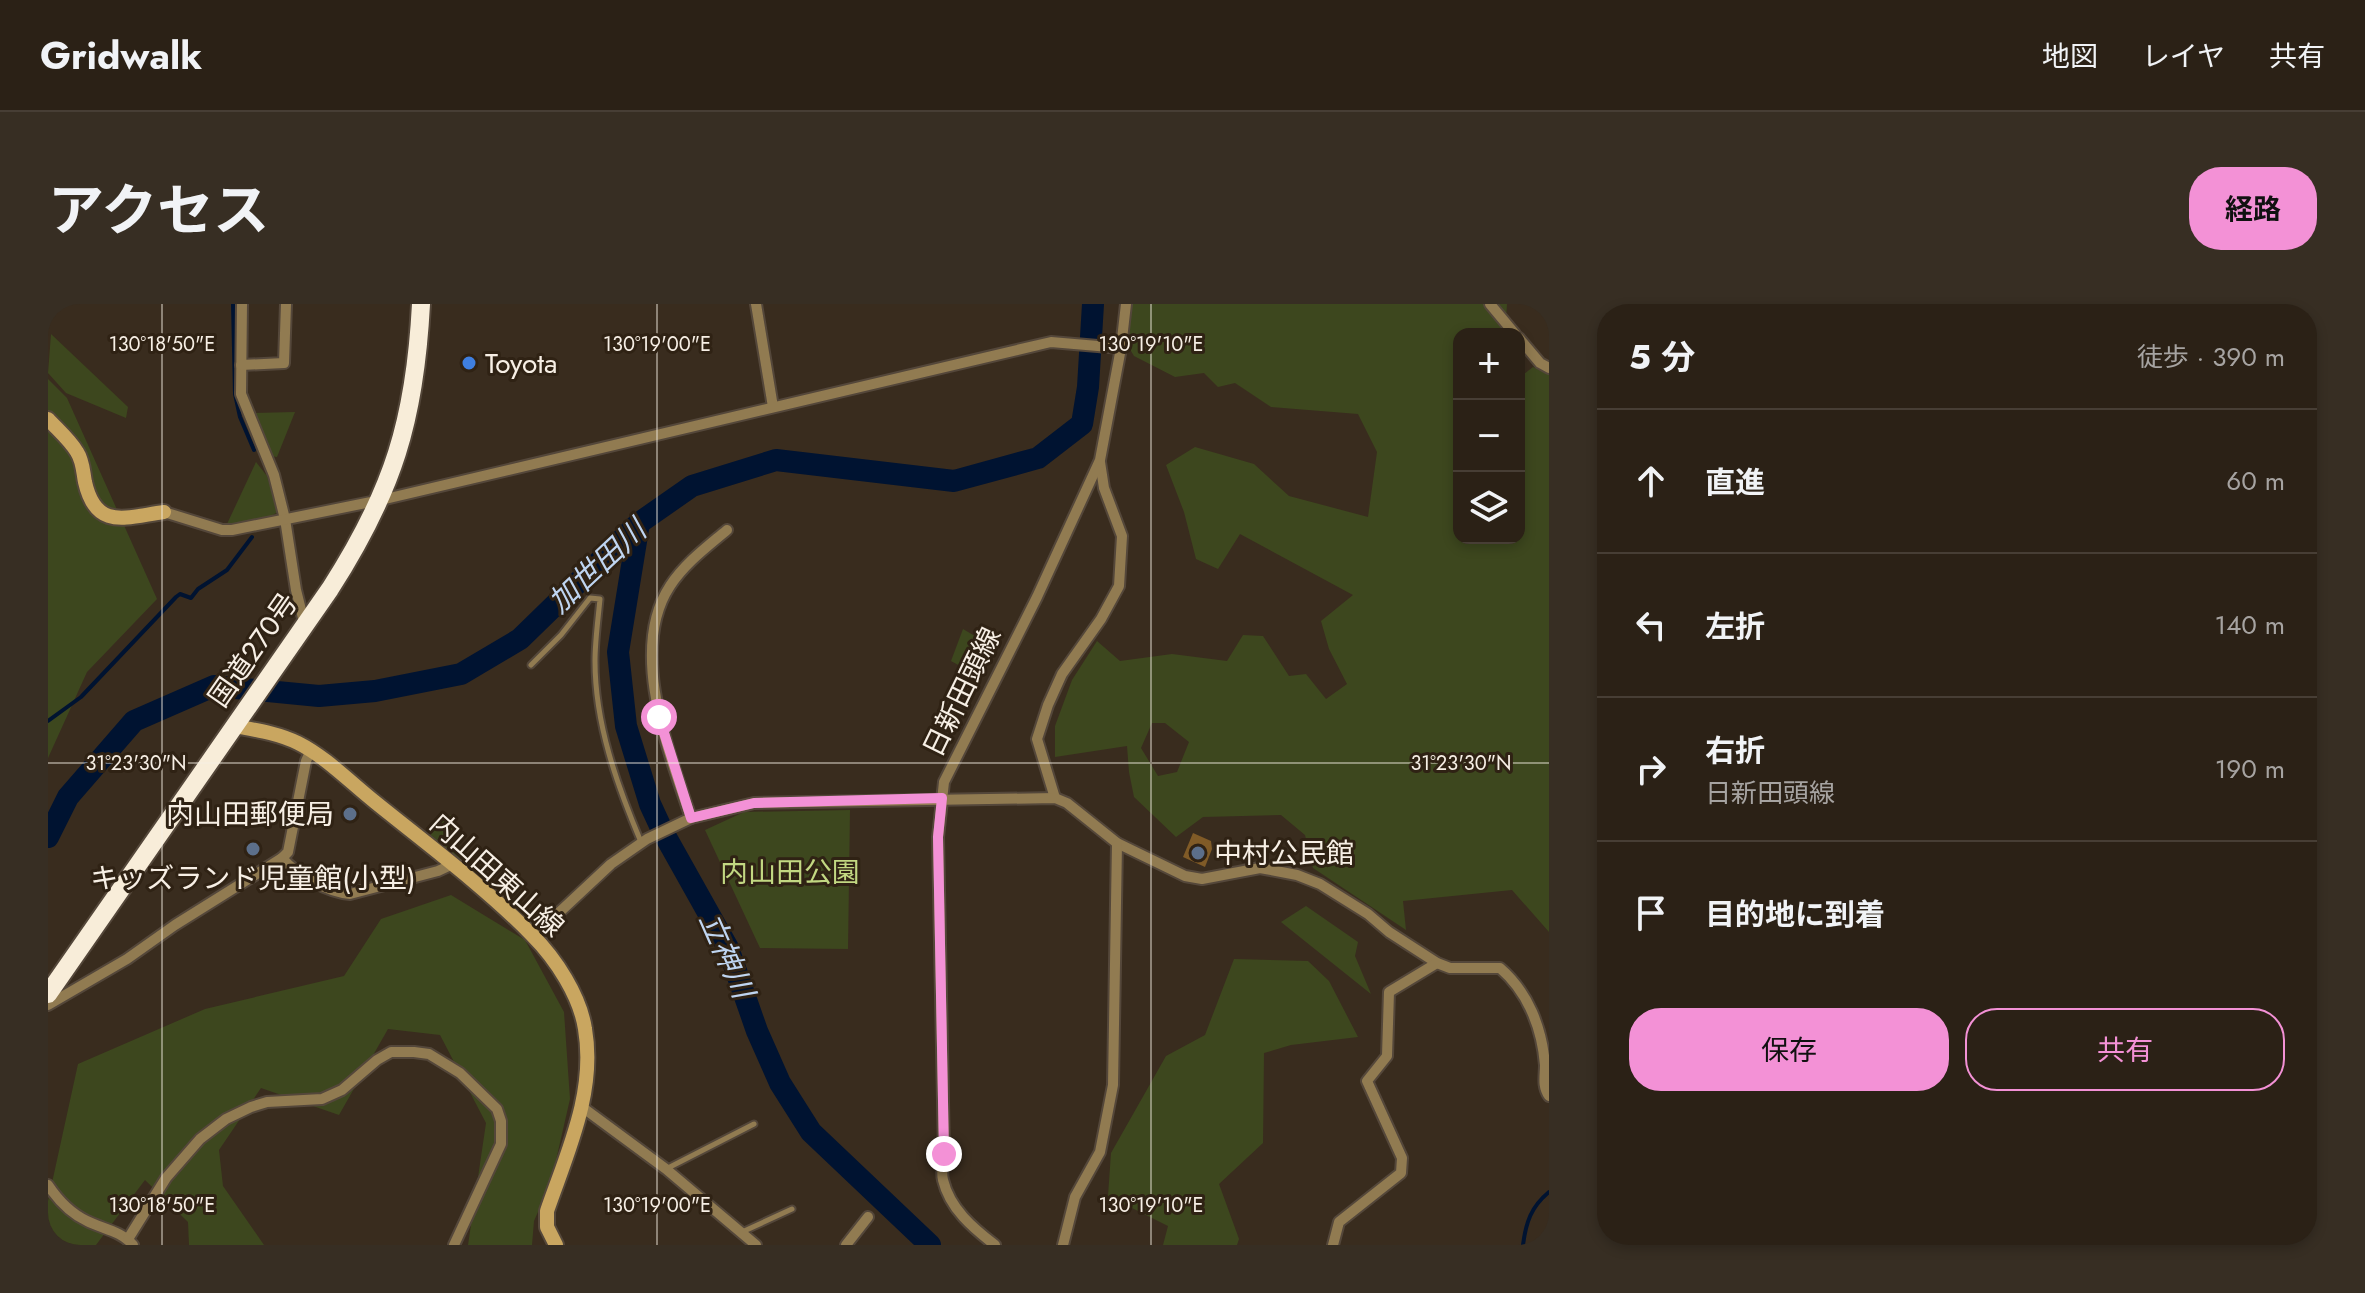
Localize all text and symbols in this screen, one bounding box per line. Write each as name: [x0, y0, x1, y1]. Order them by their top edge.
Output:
text: Gridwalk: [40, 28, 202, 83]
text: 地図: [2042, 36, 2098, 77]
text: レイヤ: [2142, 36, 2225, 77]
text: 共有: [2269, 36, 2325, 77]
button: 経路: [2189, 167, 2317, 250]
text: アクセス: [48, 170, 269, 251]
map controls: [1453, 328, 1525, 544]
button: +: [1453, 328, 1525, 400]
text: 130°18'50"E: [109, 330, 215, 359]
text: 130°19'00"E: [603, 330, 711, 359]
text: 130°19'10"E: [1099, 330, 1204, 359]
text: 5 分: [1629, 333, 1695, 382]
text: 徒歩 · 390 m: [2137, 338, 2285, 376]
place label: Toyota: [485, 343, 557, 384]
marker: Toyota: [460, 354, 478, 372]
button: −: [1453, 400, 1525, 472]
icon: ahead: [1629, 459, 1673, 503]
text: 直進: [1705, 461, 1765, 504]
text: 60 m: [2226, 462, 2285, 500]
button: layers: [1453, 472, 1525, 544]
water label: 加世田川: [538, 507, 658, 623]
street label: 国道270号: [199, 584, 307, 716]
icon: left: [1629, 603, 1673, 647]
text: 左折: [1705, 605, 1765, 648]
text: 140 m: [2214, 606, 2285, 644]
street label: 日新田頭線: [913, 620, 1011, 764]
route start: [641, 699, 677, 735]
text: 右折: [1705, 729, 1765, 772]
icon: right: [1629, 747, 1673, 791]
text: 31°23'30"N: [85, 749, 187, 778]
text: 31°23'30"N: [1410, 749, 1512, 778]
text: 190 m: [2215, 750, 2285, 788]
text: 日新田頭線: [1705, 774, 1835, 812]
place label: 内山田郵便局: [166, 794, 334, 835]
street label: 内山田東山線: [421, 804, 573, 946]
marker: 内山田郵便局: [341, 805, 359, 823]
place label: 中村公民館: [1214, 833, 1354, 874]
marker: キッズランド児童館(小型): [244, 840, 262, 858]
marker: 中村公民館: [1189, 844, 1207, 862]
park label: 内山田公園: [720, 852, 860, 893]
place label: キッズランド児童館(小型): [90, 858, 416, 899]
icon: arrive: [1629, 891, 1673, 935]
text: 目的地に到着: [1705, 893, 1885, 936]
water label: 立神川: [689, 905, 766, 1008]
button: 保存: [1629, 1008, 1949, 1091]
button: 共有: [1965, 1008, 2285, 1091]
route end: [926, 1136, 962, 1172]
text: 130°18'50"E: [109, 1191, 215, 1220]
text: 130°19'00"E: [603, 1191, 711, 1220]
text: 130°19'10"E: [1099, 1191, 1204, 1220]

